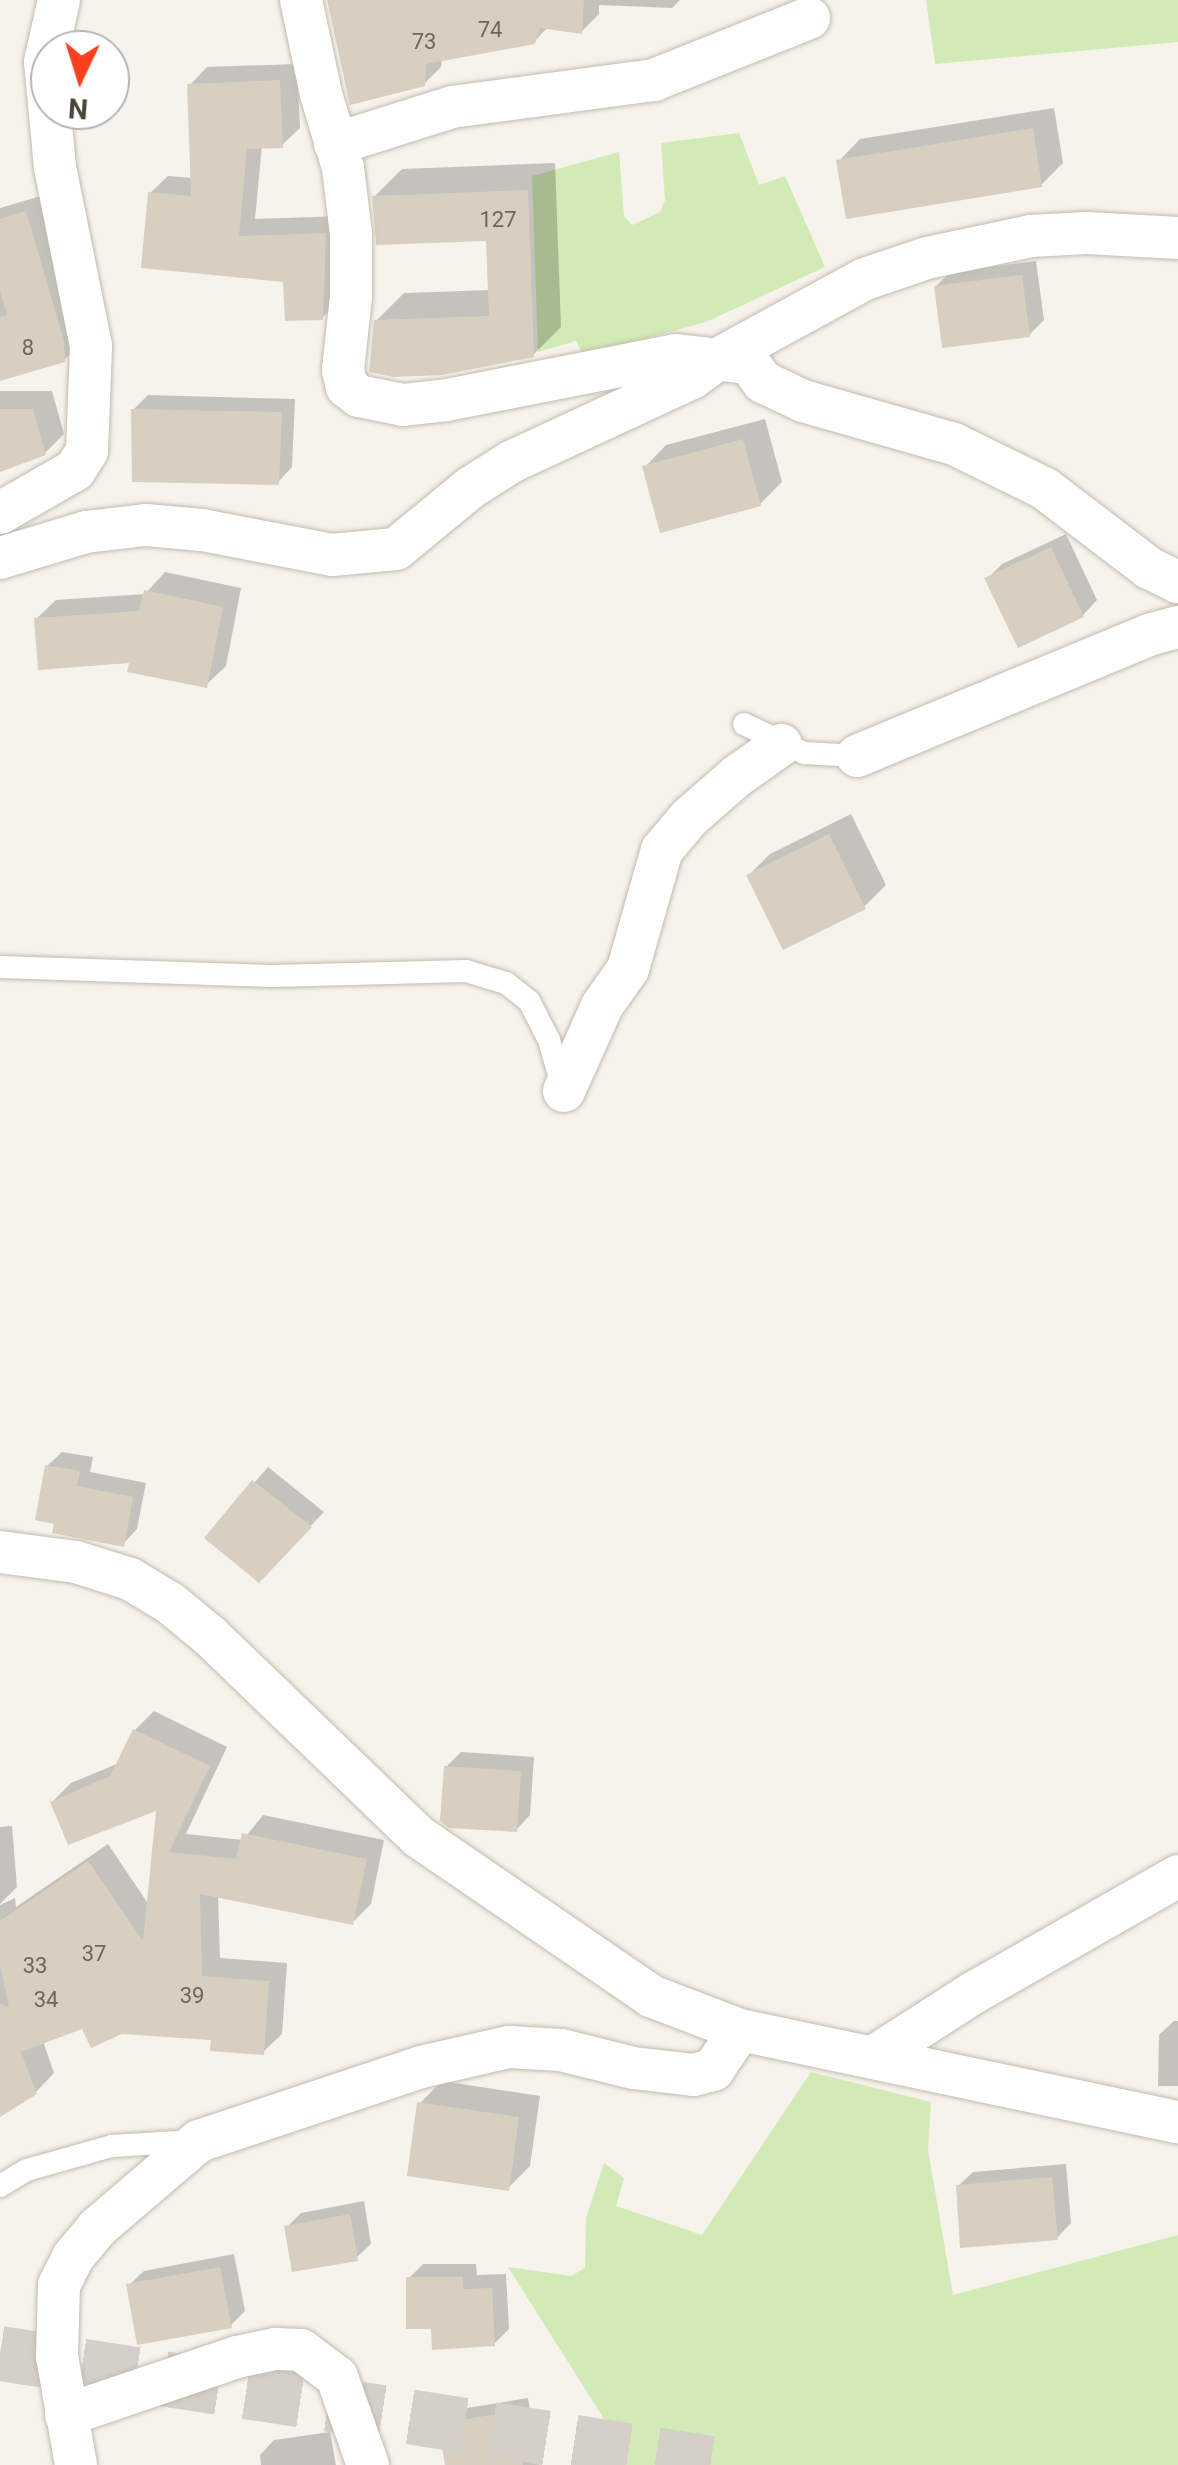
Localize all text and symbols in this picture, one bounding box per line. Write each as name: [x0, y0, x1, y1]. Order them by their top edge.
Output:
house number: 74: [478, 17, 502, 43]
house number: 73: [412, 29, 436, 55]
north arrow: [30, 30, 130, 130]
text: N: [67, 91, 89, 126]
house number: 127: [479, 207, 517, 233]
house number: 8: [22, 335, 34, 361]
house number: 37: [82, 1941, 106, 1967]
house number: 33: [23, 1953, 47, 1979]
house number: 39: [180, 1983, 204, 2009]
house number: 34: [34, 1987, 58, 2013]

